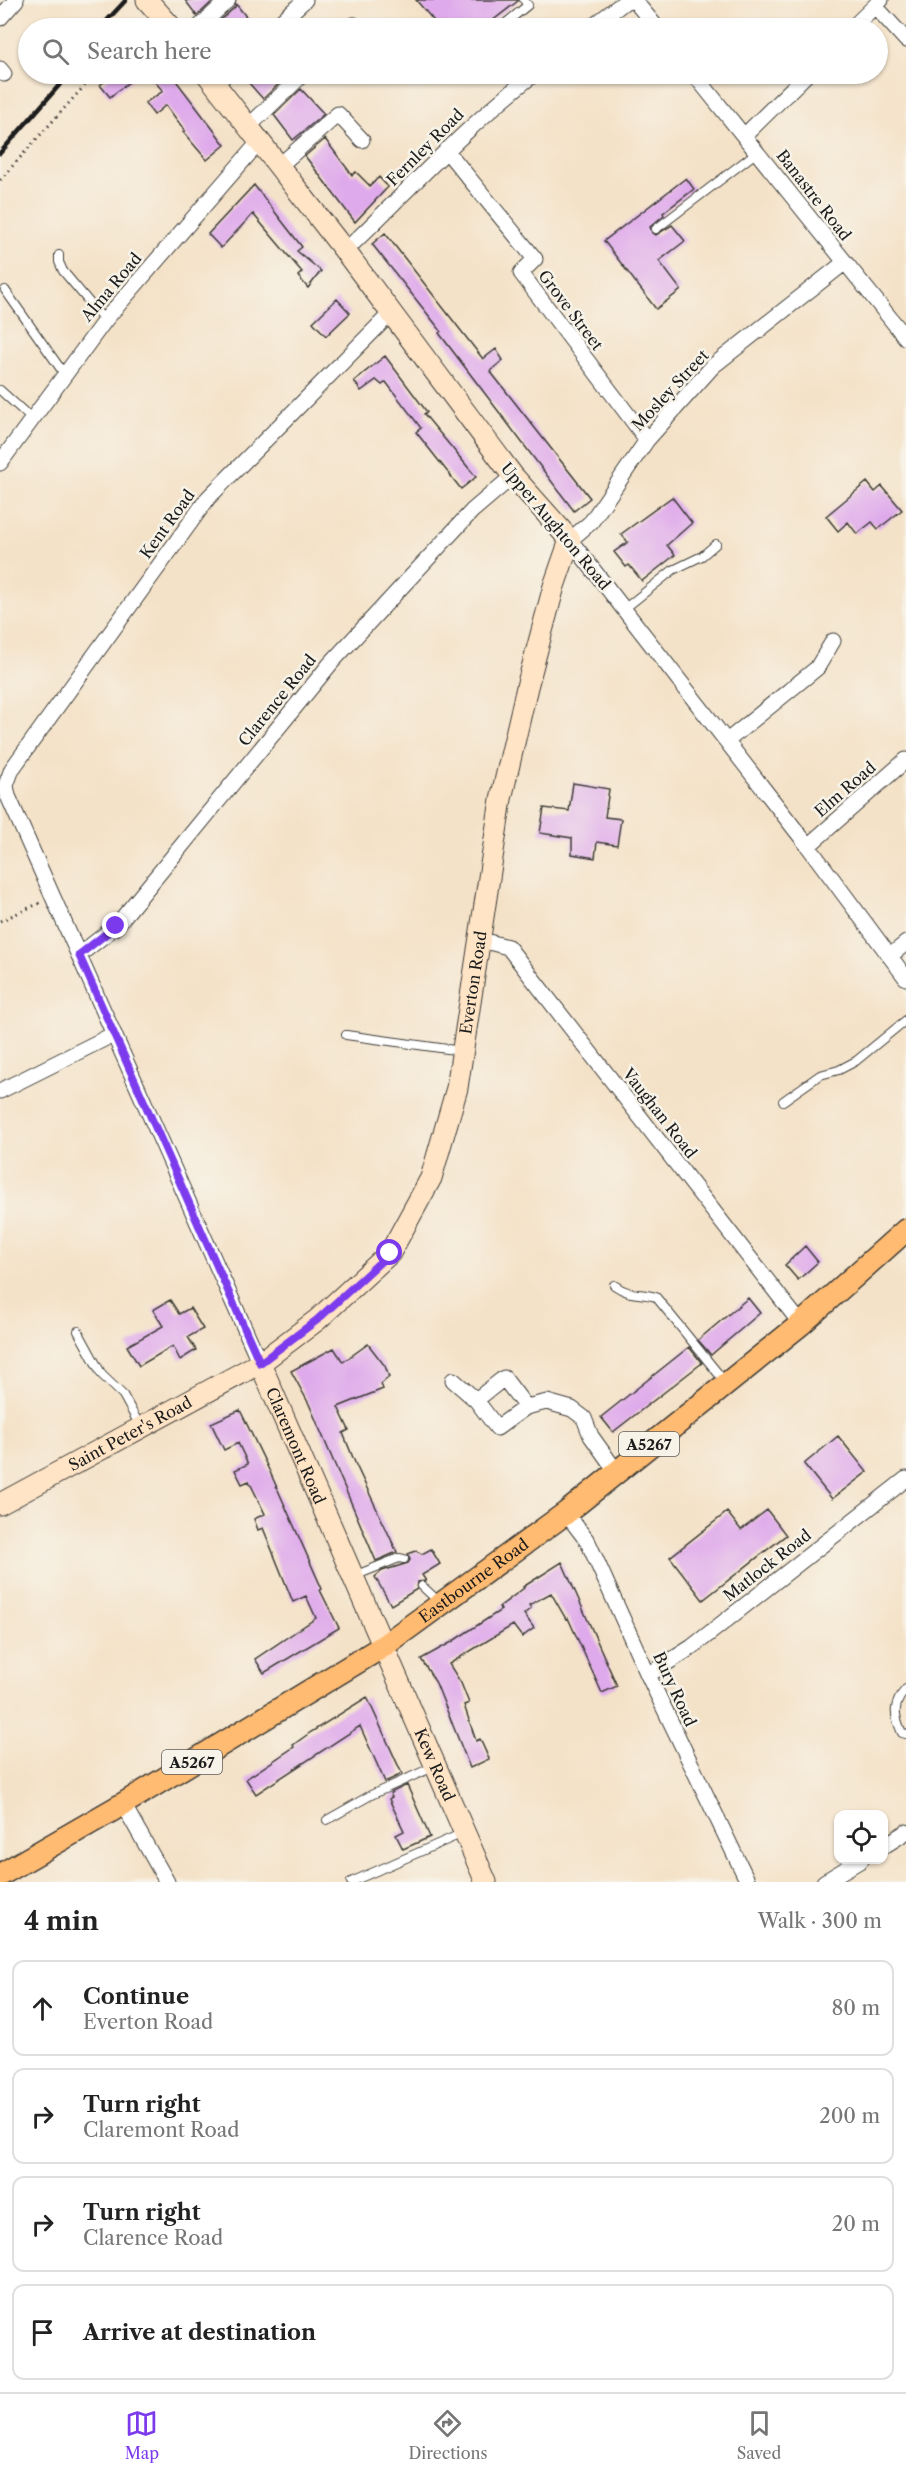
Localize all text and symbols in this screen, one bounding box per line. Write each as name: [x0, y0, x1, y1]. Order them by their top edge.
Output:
search box: [18, 18, 888, 84]
icon: search: [39, 35, 72, 68]
text: Search here: [87, 38, 212, 65]
street label: Fernley Road: [382, 104, 468, 190]
street label: Banastre Road: [772, 146, 856, 245]
street label: Alma Road: [76, 248, 146, 326]
street label: Grove Street: [534, 266, 608, 354]
street label: Mosley Street: [627, 345, 713, 435]
street label: Upper Aughton Road: [497, 458, 615, 594]
street label: Kent Road: [135, 485, 199, 562]
street label: Clarence Road: [234, 650, 320, 750]
street label: Elm Road: [810, 757, 880, 821]
route end: [102, 912, 128, 938]
street label: Everton Road: [455, 929, 491, 1036]
street label: Vaughan Road: [618, 1063, 702, 1162]
route start: [376, 1239, 402, 1265]
street label: Claremont Road: [262, 1384, 330, 1507]
street label: Saint Peter's Road: [65, 1392, 196, 1475]
road number: A5267: [619, 1432, 679, 1456]
street label: Matlock Road: [719, 1524, 815, 1605]
street label: Eastbourne Road: [415, 1534, 532, 1627]
street label: Bury Road: [649, 1649, 701, 1730]
street label: Kew Road: [410, 1725, 460, 1804]
road number: A5267: [162, 1750, 222, 1774]
map controls: [834, 1810, 888, 1864]
button: locate: [834, 1810, 888, 1864]
text: 4 min: [24, 1905, 99, 1937]
text: Walk · 300 m: [758, 1909, 882, 1933]
text: Continue: [83, 1983, 189, 2010]
icon: ahead: [26, 1992, 59, 2025]
text: 80 m: [832, 1996, 880, 2020]
text: Everton Road: [83, 2010, 213, 2034]
text: Turn right: [83, 2091, 201, 2118]
icon: right: [26, 2100, 59, 2133]
text: 200 m: [819, 2104, 880, 2128]
text: Claremont Road: [83, 2118, 240, 2142]
text: Turn right: [83, 2199, 201, 2226]
icon: right: [26, 2208, 59, 2241]
text: 20 m: [832, 2212, 880, 2236]
text: Clarence Road: [83, 2226, 223, 2250]
icon: arrive: [26, 2316, 59, 2349]
text: Arrive at destination: [83, 2319, 316, 2346]
tab: Map: [125, 2407, 159, 2463]
tab: Directions: [408, 2407, 487, 2463]
tab: Saved: [737, 2407, 781, 2463]

